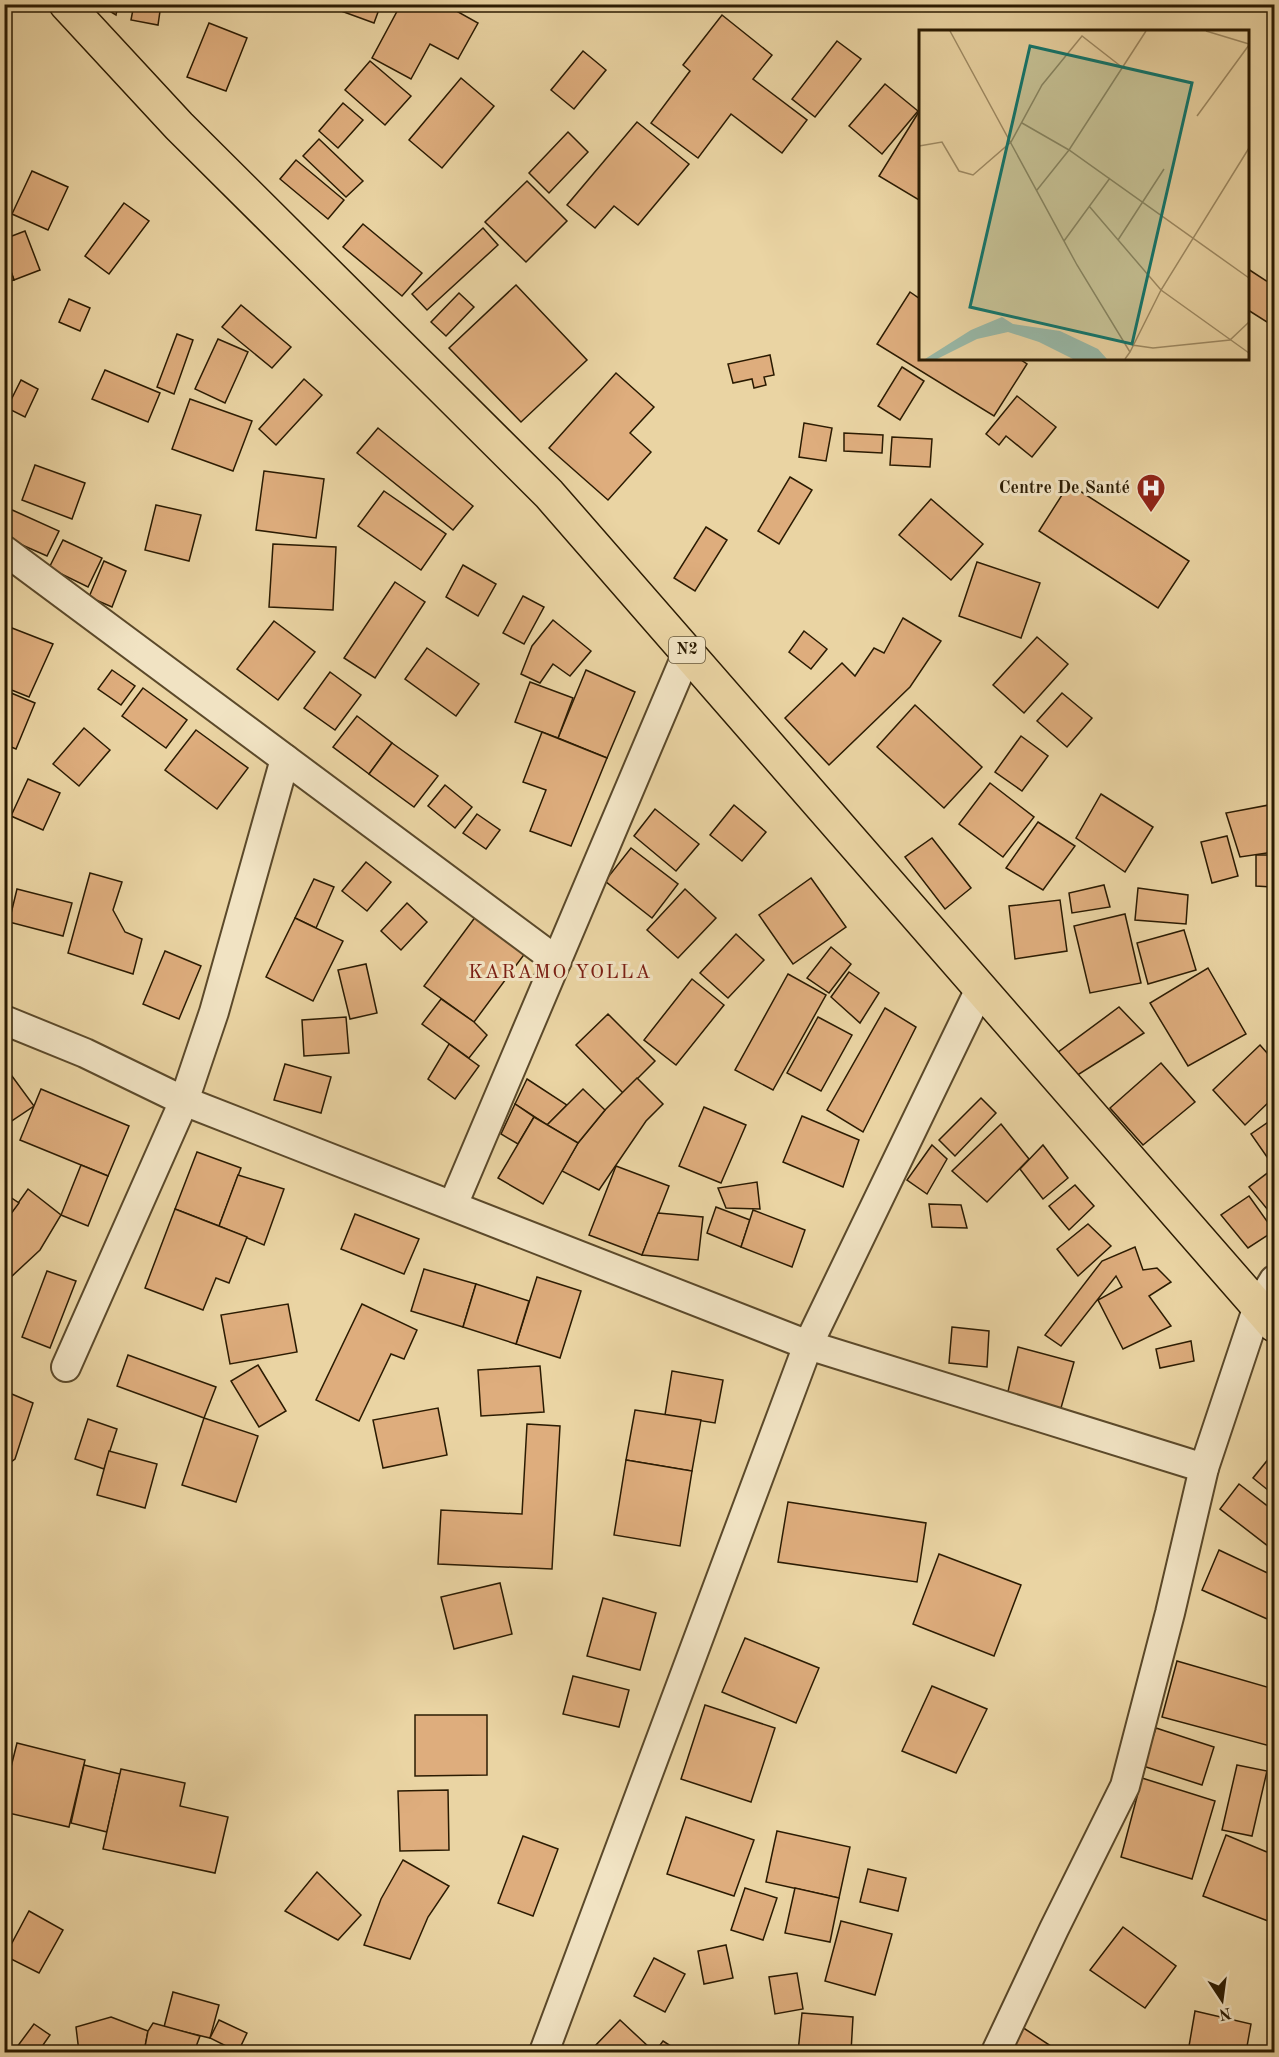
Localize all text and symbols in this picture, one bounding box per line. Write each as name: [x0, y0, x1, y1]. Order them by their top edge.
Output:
inset map: [919, 30, 1249, 360]
hospital icon: Centre De Santé: [1135, 472, 1167, 514]
place label: Centre De Santé: [999, 479, 1130, 497]
road number: N2: [669, 637, 705, 663]
district label: KARAMO YOLLA: [468, 963, 652, 983]
north arrow: [1192, 1970, 1252, 2030]
text: N: [1216, 2003, 1233, 2022]

